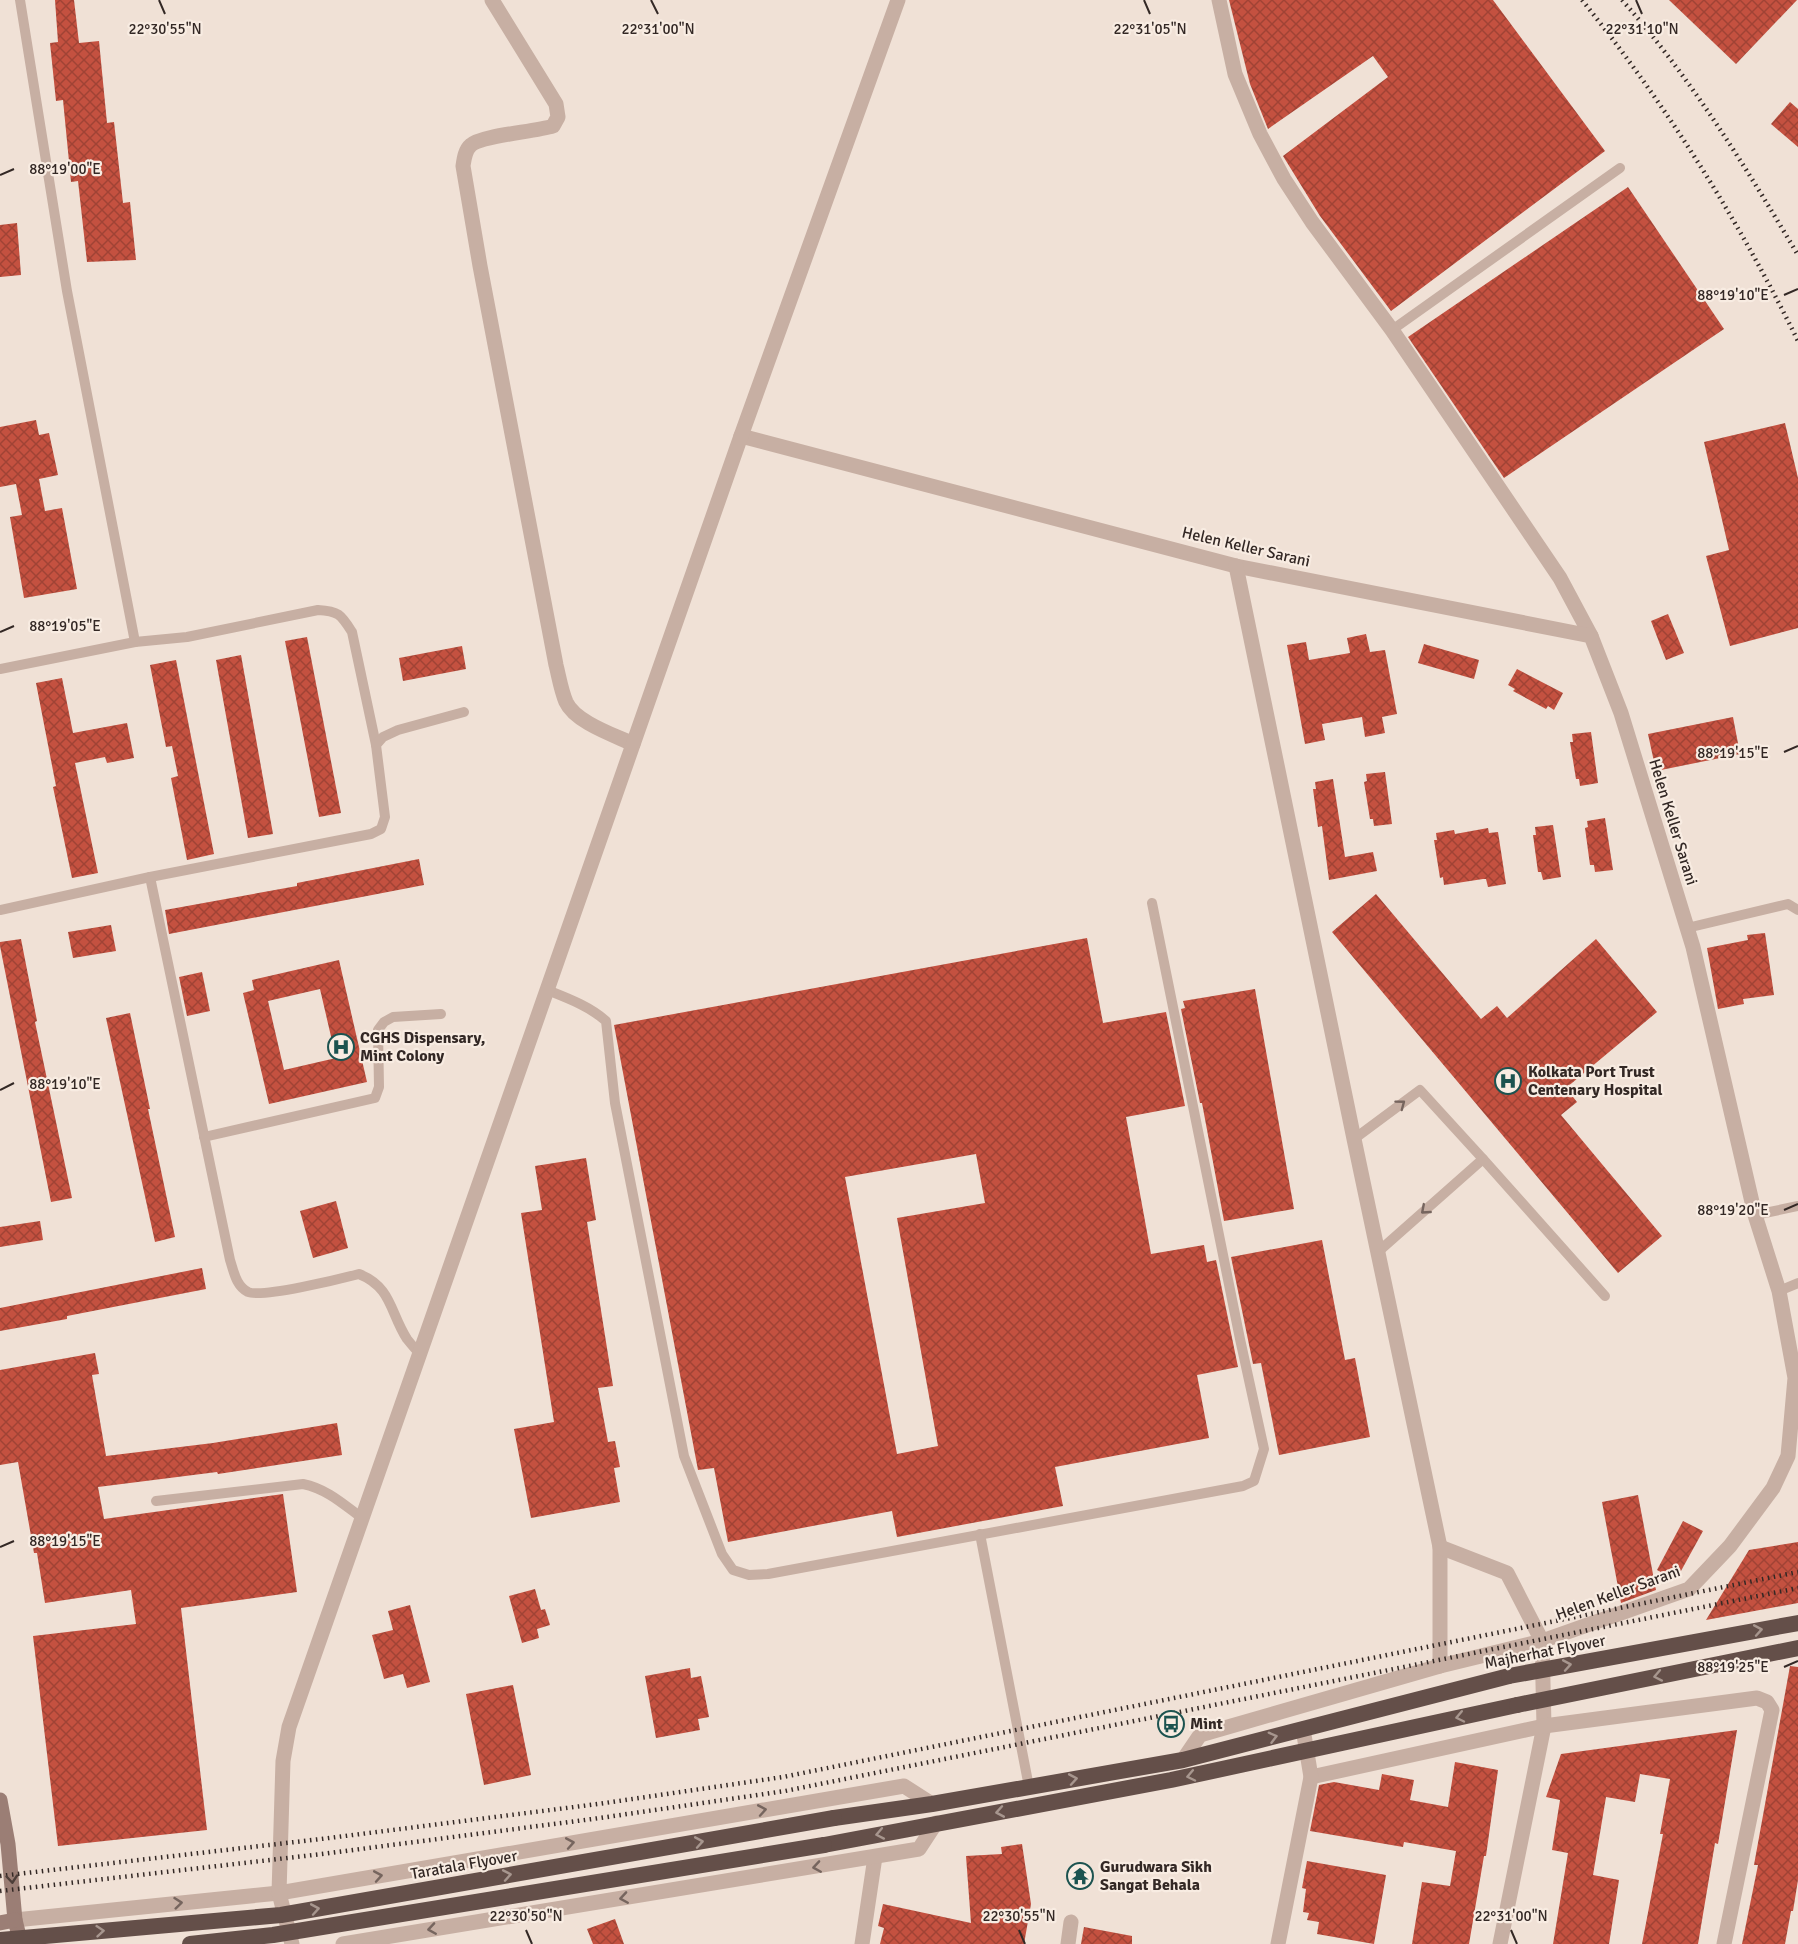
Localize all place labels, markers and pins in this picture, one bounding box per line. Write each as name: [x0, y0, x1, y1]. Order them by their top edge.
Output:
place label: CGHS Dispensary, Mint Colony: [360, 1028, 485, 1066]
hospital icon: CGHS Dispensary, Mint Colony: [326, 1032, 356, 1062]
place label: Kolkata Port Trust Centenary Hospital: [1528, 1062, 1662, 1100]
hospital icon: Kolkata Port Trust Centenary Hospital: [1493, 1066, 1523, 1096]
bus stop icon: Mint: [1156, 1709, 1186, 1739]
place label: Mint: [1190, 1714, 1223, 1734]
place label: Gurudwara Sikh Sangat Behala: [1100, 1857, 1212, 1895]
temple icon: Gurudwara Sikh Sangat Behala: [1065, 1861, 1095, 1891]

